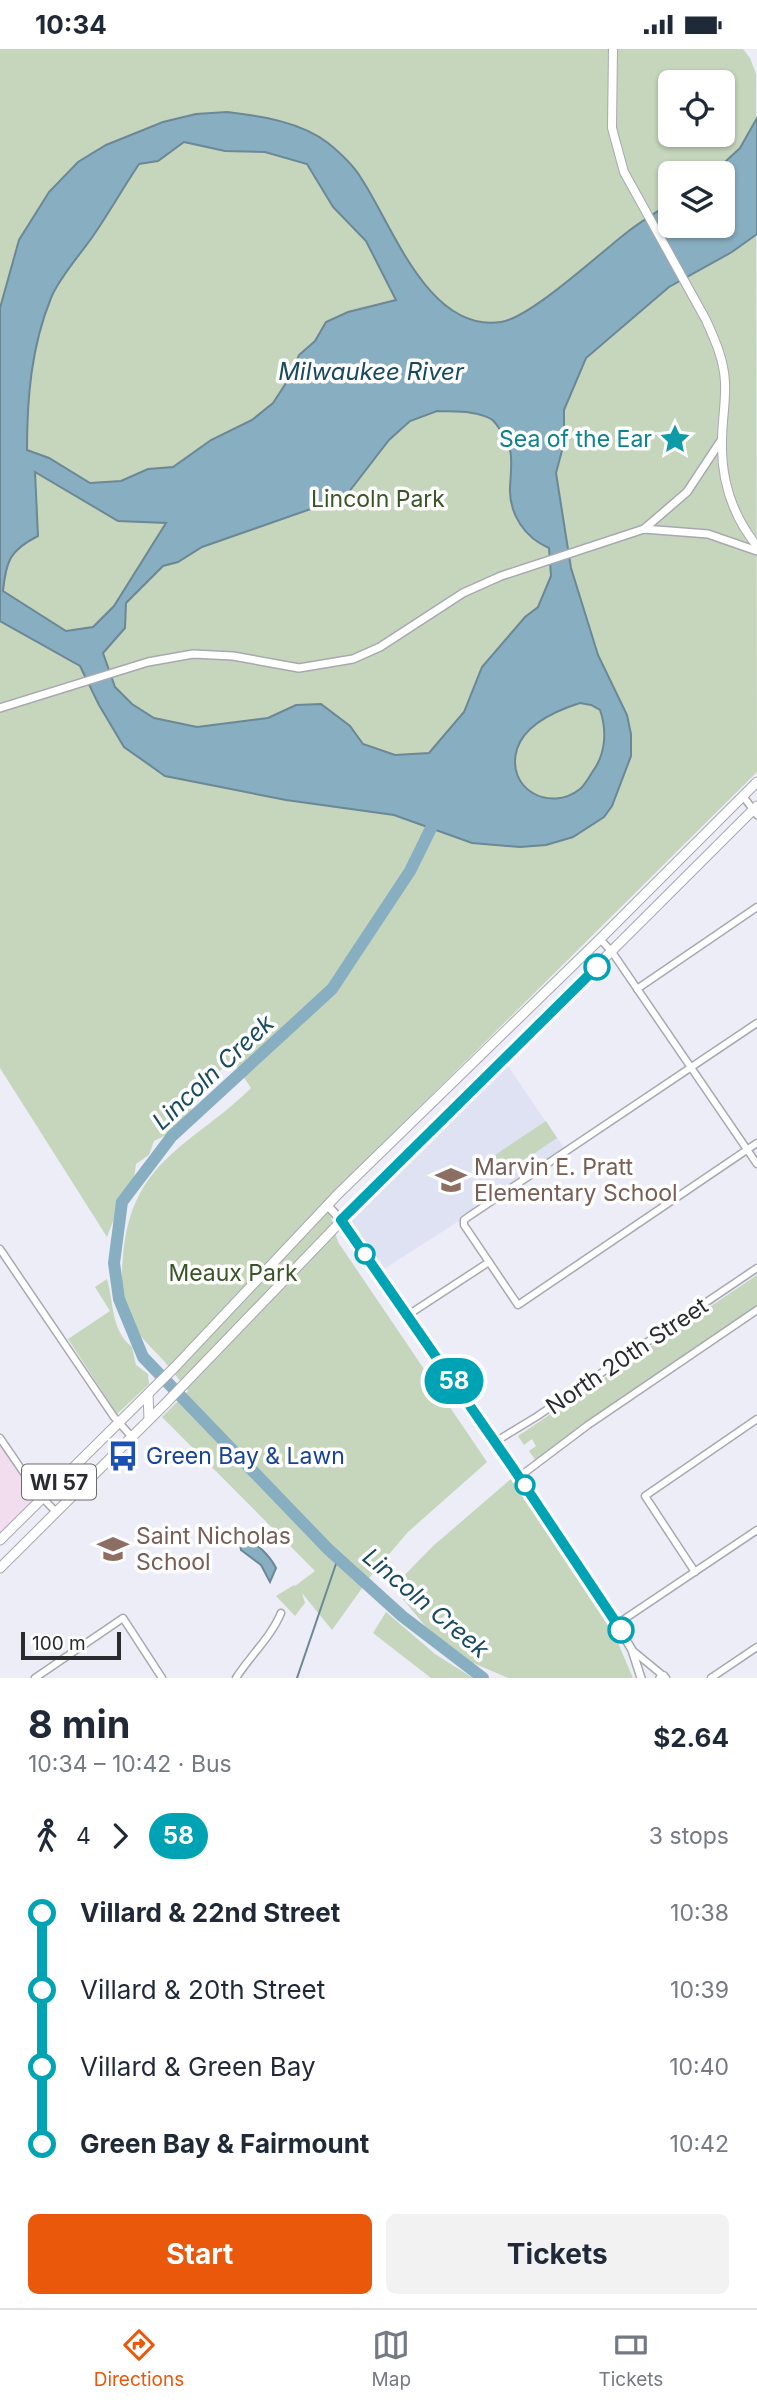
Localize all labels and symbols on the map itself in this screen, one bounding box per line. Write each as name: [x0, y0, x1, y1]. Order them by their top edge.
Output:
water label: Milwaukee River: [278, 357, 465, 386]
place icon: Sea of the Ear: [658, 422, 692, 456]
place label: Sea of the Ear: [499, 425, 652, 453]
park label: Lincoln Park: [311, 485, 445, 513]
unlabelled marker: [584, 954, 610, 980]
water label: Lincoln Creek: [146, 1008, 280, 1136]
place label: Marvin E. Pratt Elementary School: [474, 1153, 678, 1207]
school or university icon: Marvin E. Pratt Elementary School: [434, 1163, 468, 1197]
unlabelled marker: [355, 1244, 375, 1264]
park label: Meaux Park: [168, 1259, 298, 1287]
street label: North 20th Street: [541, 1291, 714, 1420]
line badge: 58: [422, 1358, 486, 1404]
bus stop icon: Green Bay & Lawn: [106, 1439, 140, 1473]
place label: Green Bay & Lawn: [146, 1442, 345, 1470]
road number: WI 57: [22, 1465, 96, 1499]
unlabelled marker: [515, 1475, 535, 1495]
place label: Saint Nicholas School: [136, 1522, 291, 1576]
school or university icon: Saint Nicholas School: [96, 1532, 130, 1566]
water label: Lincoln Creek: [357, 1542, 495, 1665]
unlabelled marker: [608, 1617, 634, 1643]
scale bar: [21, 1629, 121, 1661]

